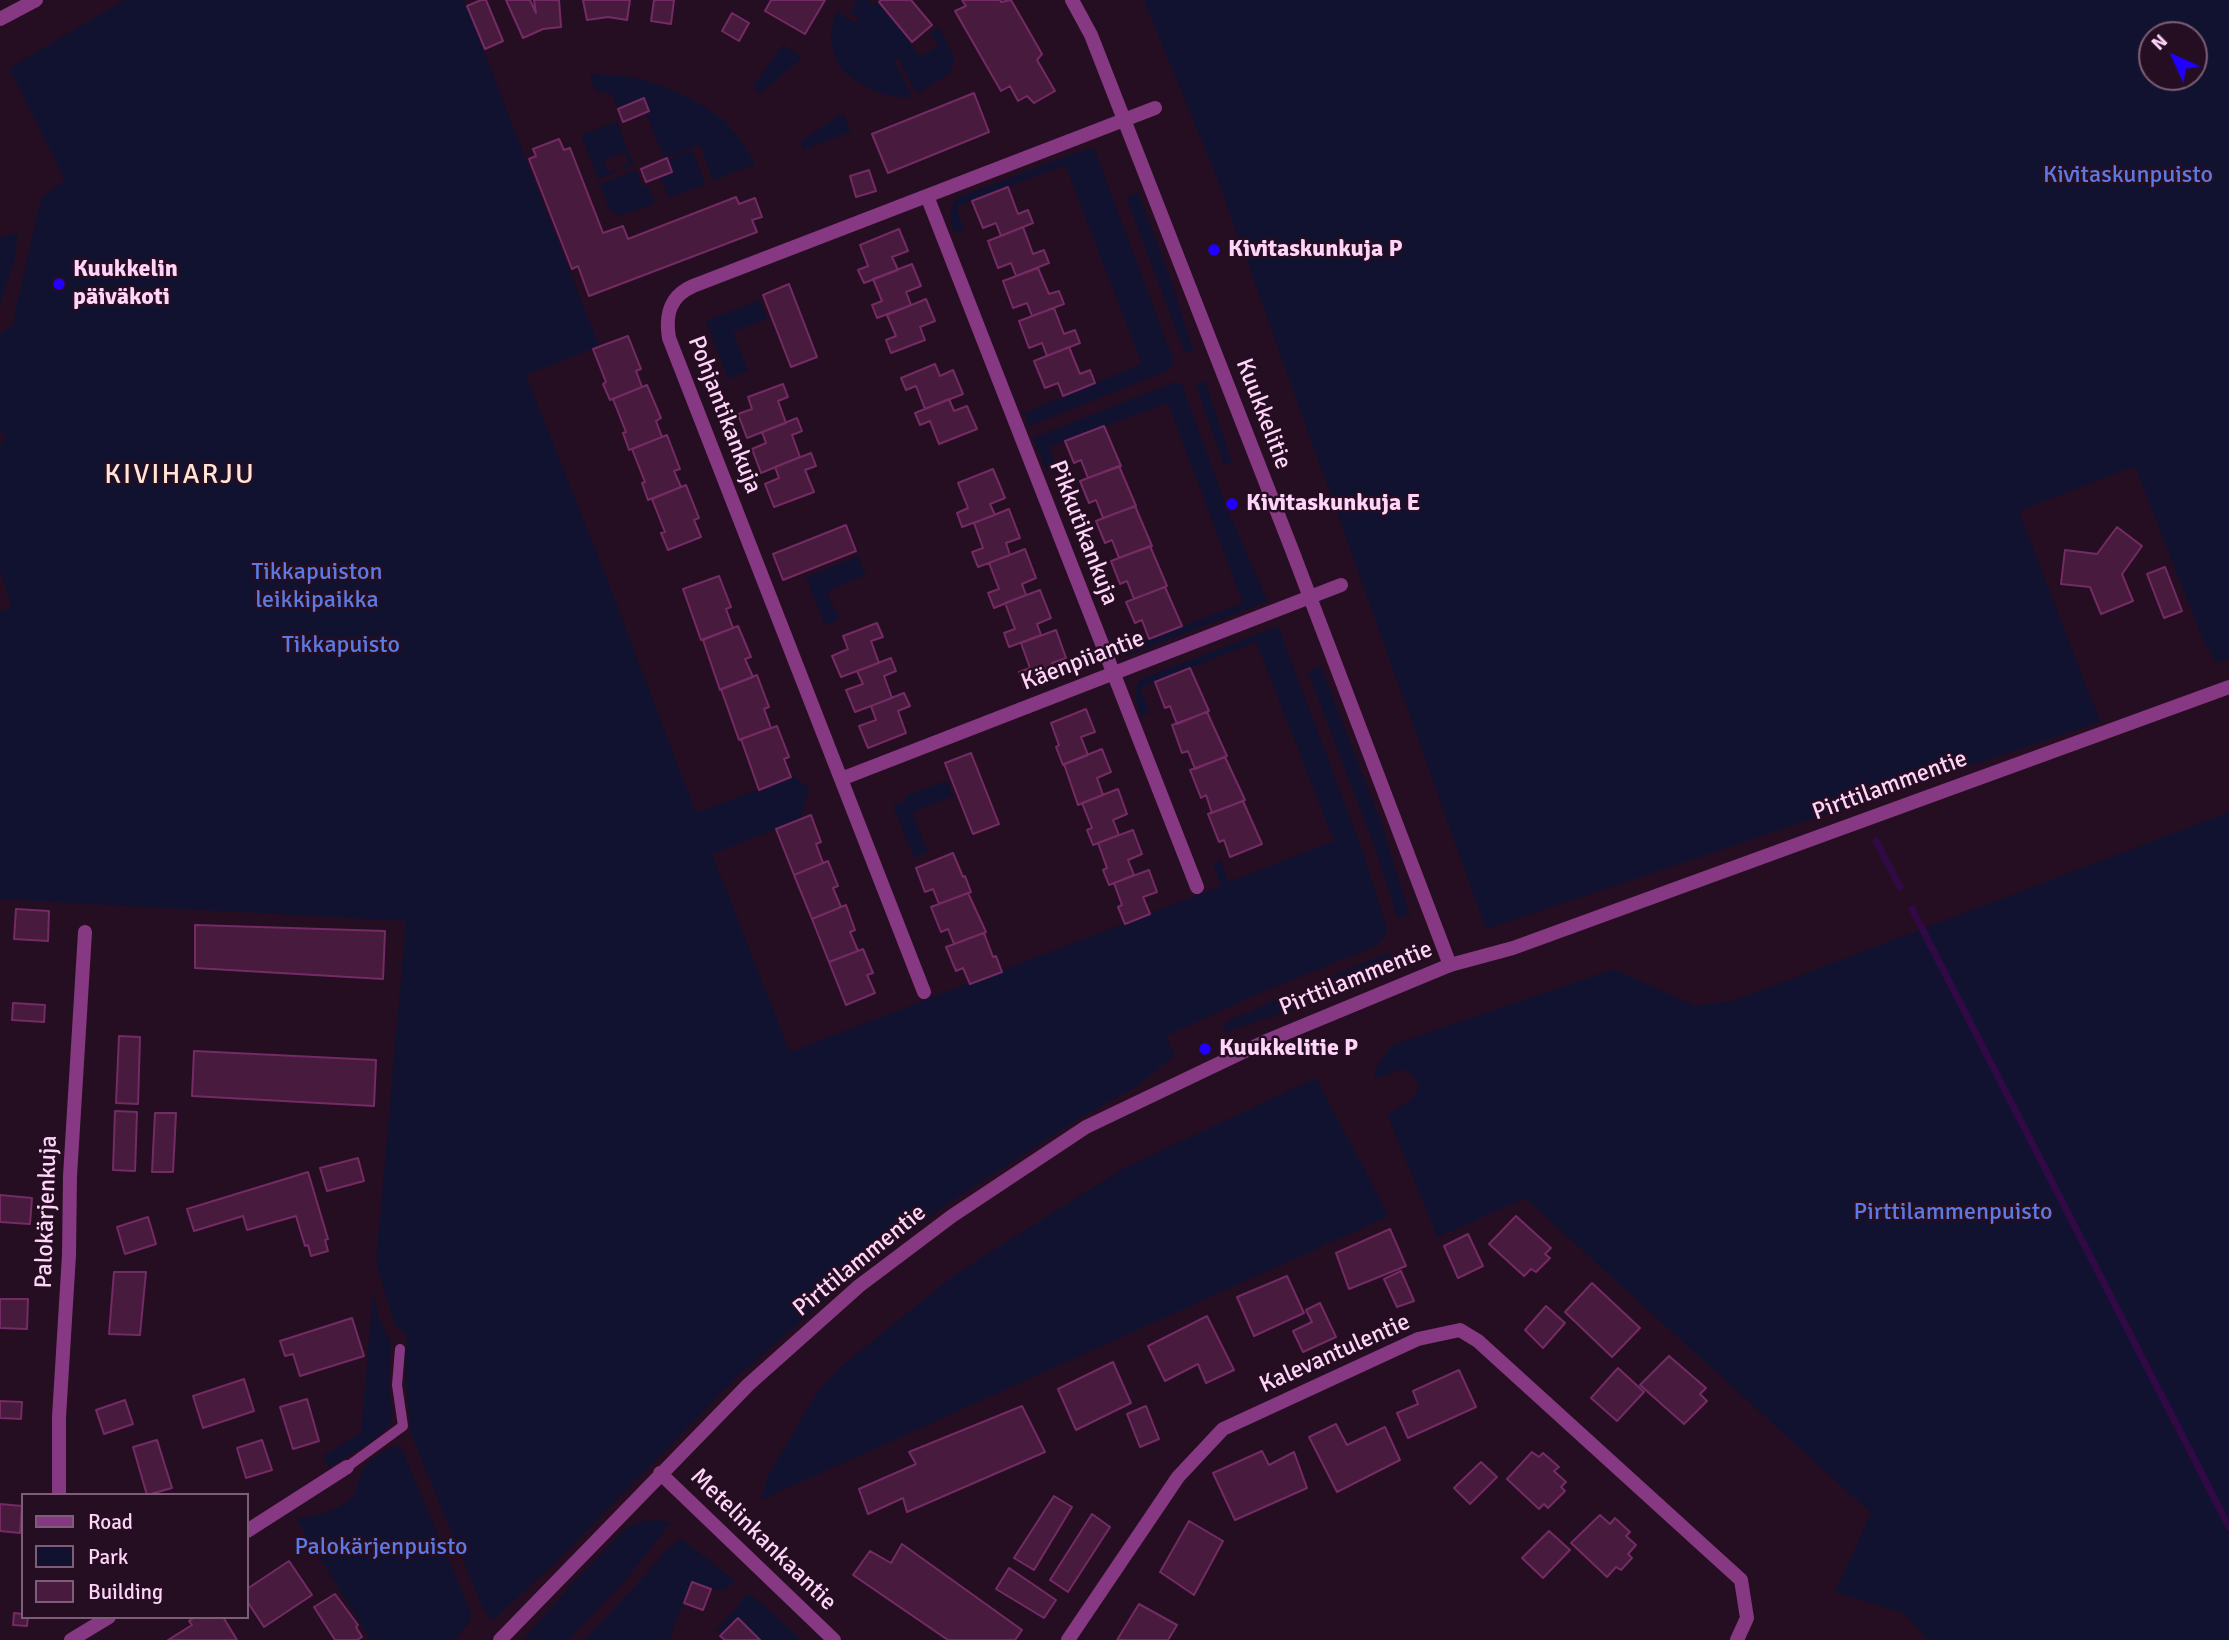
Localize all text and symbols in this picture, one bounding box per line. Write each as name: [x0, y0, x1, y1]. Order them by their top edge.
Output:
north arrow: [2138, 21, 2208, 91]
text: N: [2146, 29, 2173, 56]
park label: Kivitaskunpuisto: [2043, 162, 2213, 190]
place label: Kivitaskunkuja P: [1228, 236, 1403, 264]
marker: Kivitaskunkuja P: [1206, 242, 1222, 258]
place label: Kuukkelin päiväkoti: [73, 256, 178, 312]
marker: Kuukkelin päiväkoti: [51, 276, 67, 292]
street label: Pohjantikankuja: [681, 332, 767, 498]
street label: Kuukkelitie: [1229, 355, 1297, 473]
street label: Pikkutikankuja: [1042, 457, 1124, 609]
district label: KIVIHARJU: [105, 459, 255, 493]
place label: Kivitaskunkuja E: [1246, 490, 1420, 518]
marker: Kivitaskunkuja E: [1224, 496, 1240, 512]
park label: Tikkapuiston leikkipaikka: [251, 559, 383, 615]
street label: Käenpiiantie: [1017, 624, 1149, 698]
park label: Tikkapuisto: [282, 632, 400, 660]
street label: Pirttilammentie: [1809, 745, 1971, 827]
street label: Pirttilammentie: [1275, 935, 1437, 1023]
place label: Kuukkelitie P: [1219, 1035, 1358, 1063]
marker: Kuukkelitie P: [1197, 1041, 1213, 1057]
street label: Palokärjenkuja: [30, 1135, 64, 1289]
street label: Pirttilammentie: [788, 1199, 932, 1323]
park label: Pirttilammenpuisto: [1854, 1199, 2052, 1227]
street label: Kalevantulentie: [1255, 1308, 1415, 1400]
street label: Metelinkankaantie: [684, 1463, 842, 1617]
legend: [21, 1493, 248, 1619]
text: Road: [88, 1509, 133, 1535]
park label: Palokärjenpuisto: [294, 1534, 468, 1562]
text: Park: [88, 1544, 128, 1570]
text: Building: [88, 1579, 163, 1605]

